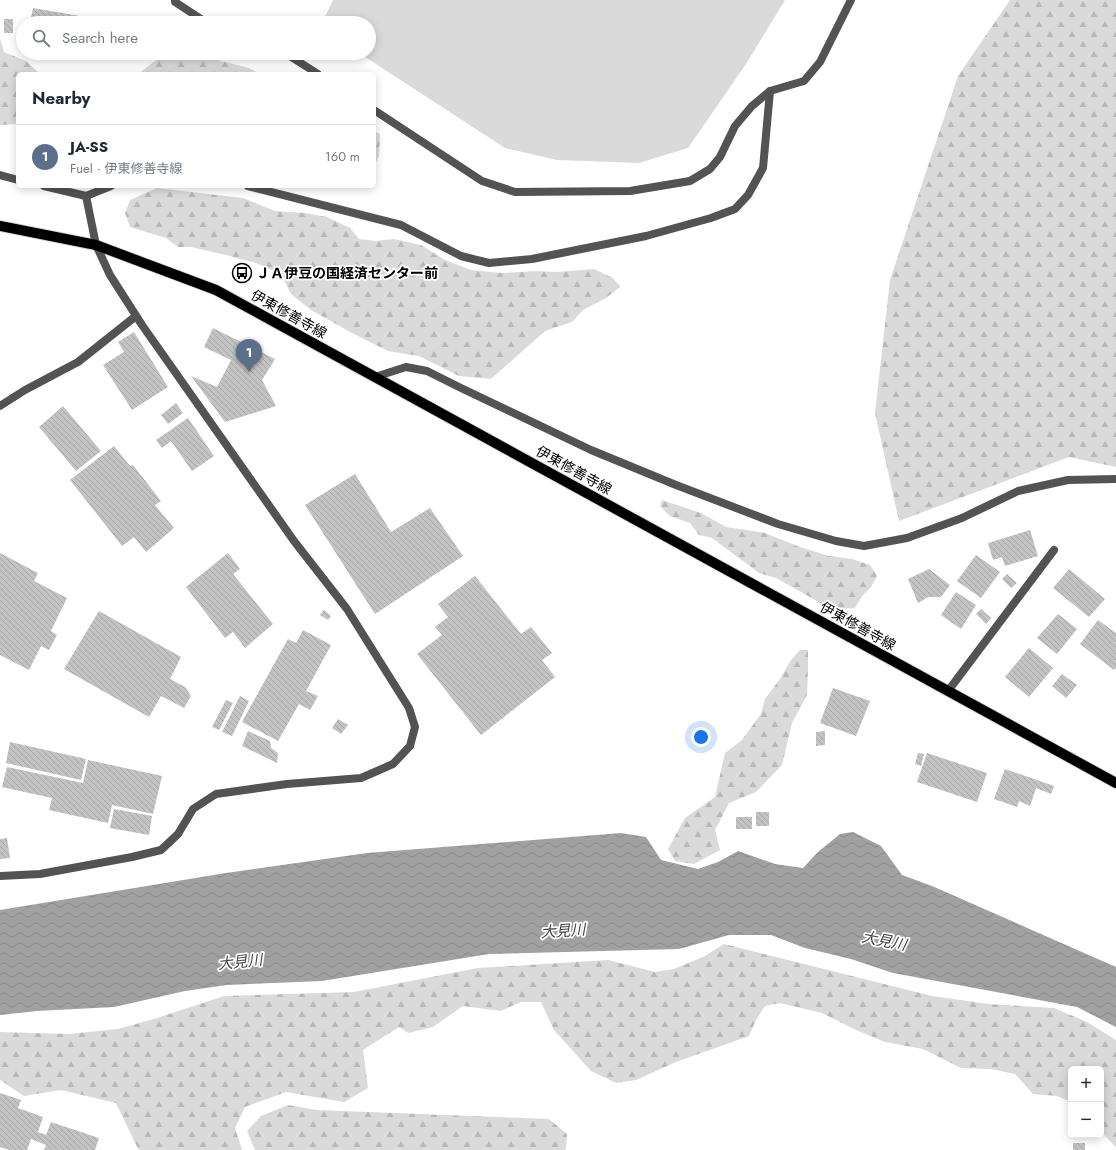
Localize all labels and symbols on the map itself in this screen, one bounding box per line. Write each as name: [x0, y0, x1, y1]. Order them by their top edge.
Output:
bus stop icon: ＪＡ伊豆の国経済センター前: [231, 262, 253, 284]
place label: ＪＡ伊豆の国経済センター前: [256, 263, 438, 283]
street label: 伊東修善寺線: [247, 285, 331, 343]
pin: 1: [236, 339, 262, 372]
street label: 伊東修善寺線: [532, 441, 616, 499]
street label: 伊東修善寺線: [816, 597, 900, 655]
your location: [691, 727, 711, 747]
water label: 大見川: [540, 918, 588, 944]
water label: 大見川: [860, 926, 910, 956]
water label: 大見川: [216, 949, 266, 975]

